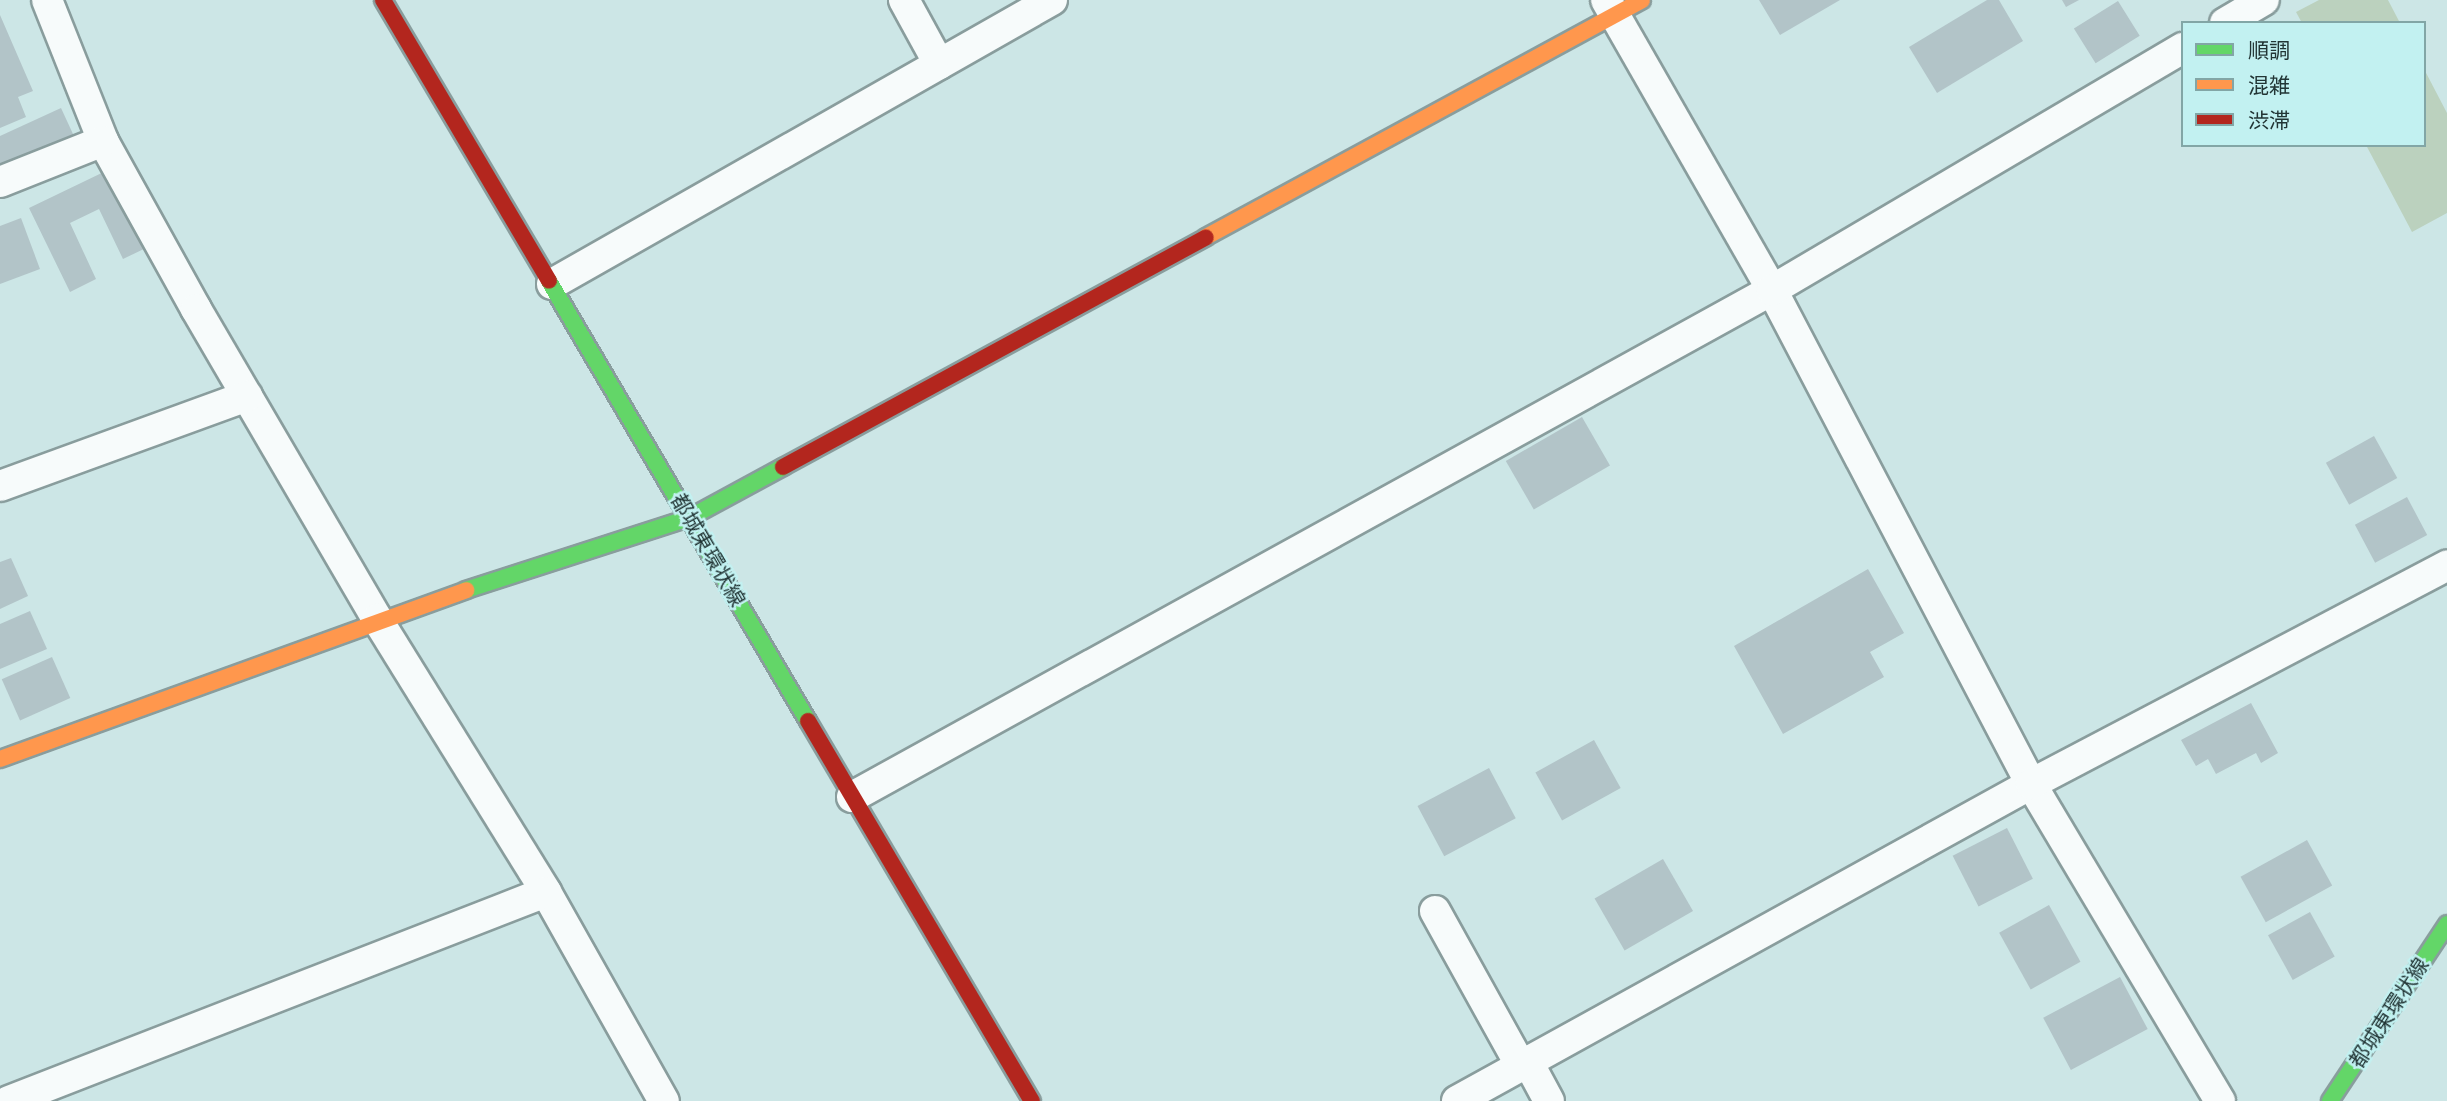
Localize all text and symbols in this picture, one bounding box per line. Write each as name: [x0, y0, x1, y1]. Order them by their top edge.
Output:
legend: [2181, 21, 2426, 147]
text: 順調: [2248, 36, 2290, 66]
text: 混雑: [2248, 71, 2290, 101]
text: 渋滞: [2248, 106, 2290, 136]
street label: 都城東環状線: [666, 489, 750, 611]
street label: 都城東環状線: [2344, 953, 2434, 1073]

